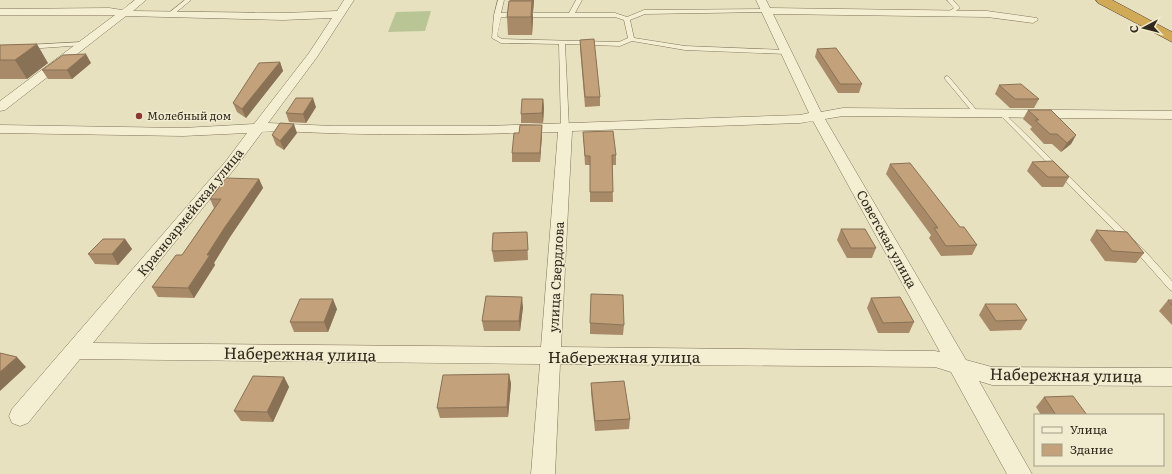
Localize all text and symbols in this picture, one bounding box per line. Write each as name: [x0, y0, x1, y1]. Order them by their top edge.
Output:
north arrow: [1124, 8, 1164, 48]
text: С: [1125, 24, 1141, 34]
place label: Молебный дом: [147, 107, 231, 123]
marker: Молебный дом: [134, 111, 144, 121]
street label: Красноармейская улица: [132, 144, 247, 280]
street label: Советская улица: [853, 186, 922, 291]
street label: улица Свердлова: [543, 221, 568, 333]
street label: Набережная улица: [223, 340, 377, 366]
street label: Набережная улица: [548, 344, 701, 368]
street label: Набережная улица: [989, 361, 1143, 387]
legend: [1034, 414, 1164, 466]
text: Улица: [1070, 420, 1108, 438]
text: Здание: [1070, 440, 1113, 458]

